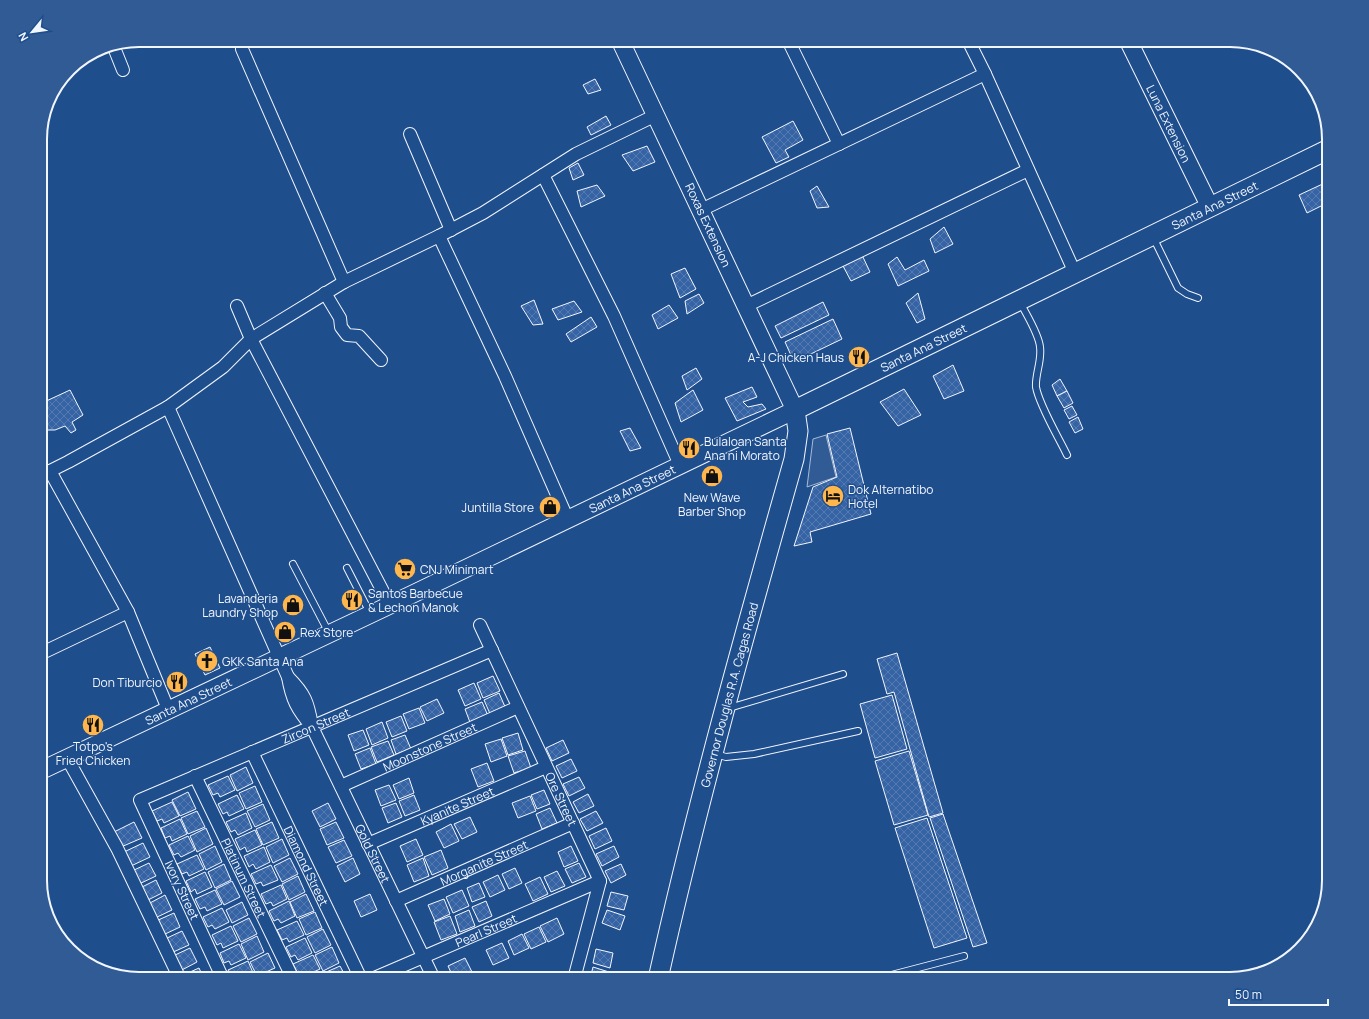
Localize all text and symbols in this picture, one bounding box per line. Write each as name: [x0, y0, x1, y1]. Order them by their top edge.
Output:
north arrow: [12, 12, 52, 52]
text: N: [14, 30, 31, 44]
street label: Luna Extension: [1143, 82, 1195, 165]
street label: Santa Ana Street: [1168, 177, 1261, 233]
street label: Roxas Extension: [681, 180, 735, 270]
street label: Santa Ana Street: [877, 319, 970, 376]
restaurant icon: A-J Chicken Haus: [846, 344, 872, 370]
place label: A-J Chicken Haus: [748, 349, 844, 366]
place label: Bulaloan Santa Ana ni Morato: [704, 433, 787, 464]
restaurant icon: Bulaloan Santa Ana ni Morato: [676, 435, 702, 461]
street label: Santa Ana Street: [586, 460, 678, 517]
shop icon: New Wave Barber Shop: [699, 463, 725, 489]
place label: Dok Alternatibo Hotel: [848, 481, 933, 512]
hotel icon: Dok Alternatibo Hotel: [820, 483, 846, 509]
place label: New Wave Barber Shop: [678, 489, 746, 520]
shop icon: Juntilla Store: [537, 494, 563, 520]
place label: Juntilla Store: [462, 499, 534, 516]
supermarket icon: CNJ Minimart: [392, 556, 418, 582]
place label: CNJ Minimart: [420, 561, 494, 578]
place label: Santos Barbecue & Lechon Manok: [368, 585, 463, 616]
restaurant icon: Santos Barbecue & Lechon Manok: [339, 587, 365, 613]
place label: Lavanderia Laundry Shop: [202, 590, 278, 621]
shop icon: Lavanderia Laundry Shop: [280, 592, 306, 618]
street label: Governor Douglas R.A. Cagas Road: [696, 600, 762, 789]
shop icon: Rex Store: [272, 619, 298, 645]
place label: Rex Store: [300, 624, 353, 641]
church icon: GKK Santa Ana: [194, 648, 220, 674]
place label: GKK Santa Ana: [222, 653, 303, 670]
restaurant icon: Don Tiburcio: [164, 669, 190, 695]
street label: Santa Ana Street: [142, 673, 235, 729]
place label: Don Tiburcio: [93, 674, 162, 691]
street label: Zircon Street: [279, 703, 352, 747]
restaurant icon: Totpo's Fried Chicken: [80, 712, 106, 738]
street label: Moonstone Street: [380, 718, 479, 775]
place label: Totpo's Fried Chicken: [56, 738, 130, 769]
street label: Ore Street: [542, 769, 581, 829]
street label: Kyanite Street: [418, 782, 497, 829]
street label: Gold Street: [352, 821, 395, 886]
street label: Diamond Street: [280, 823, 333, 909]
street label: Platinum Street: [218, 835, 271, 921]
street label: Morganite Street: [437, 835, 531, 889]
street label: Ivory Street: [161, 857, 203, 923]
street label: Pearl Street: [452, 909, 520, 951]
scale bar: [1229, 981, 1328, 1007]
text: 50 m: [1235, 986, 1262, 1003]

